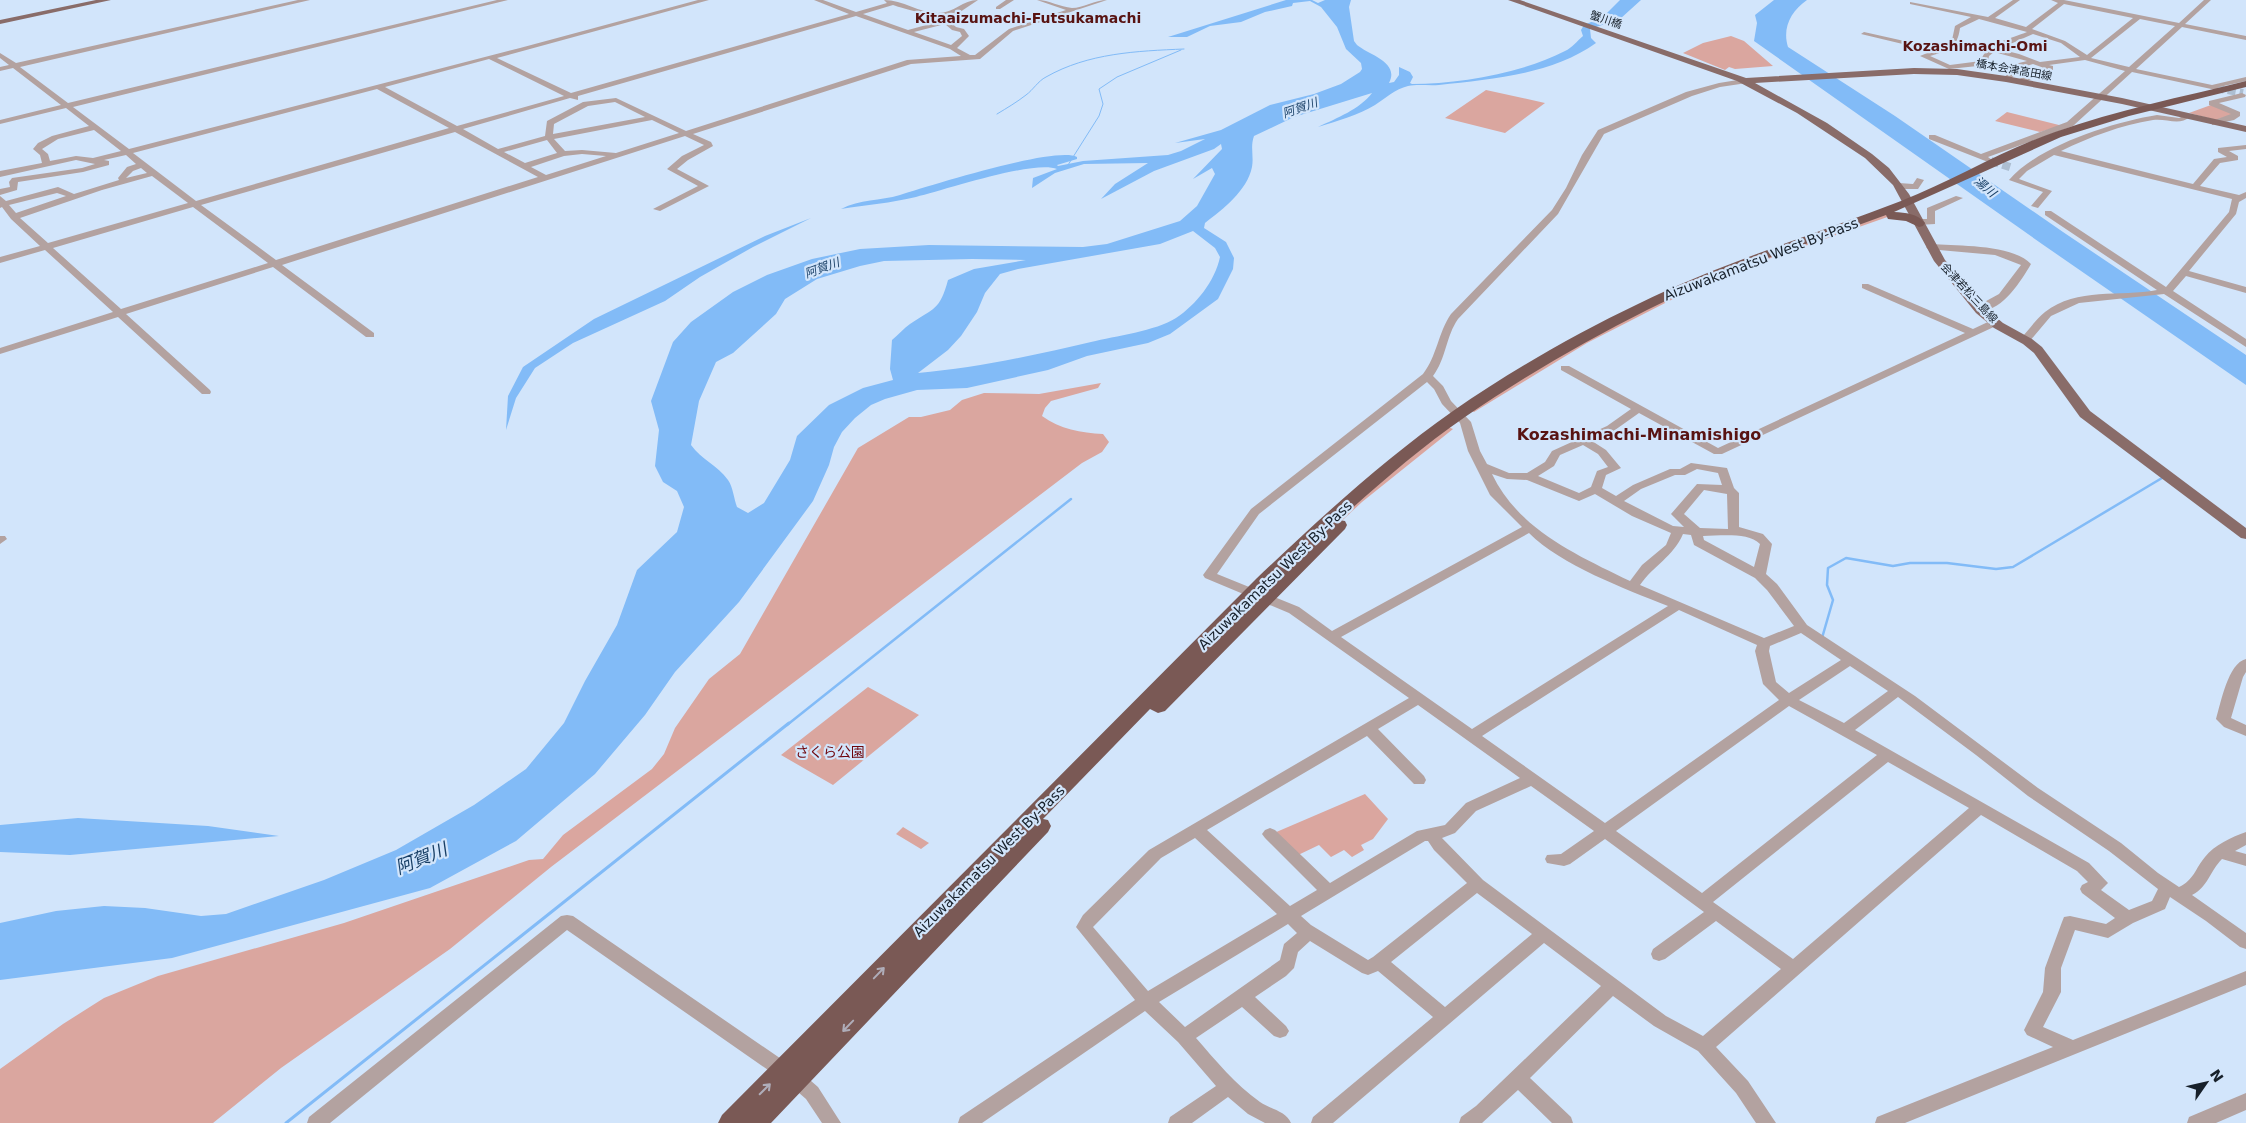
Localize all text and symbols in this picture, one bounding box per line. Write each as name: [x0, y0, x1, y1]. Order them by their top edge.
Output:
street label: 蟹川橋: [1588, 8, 1624, 32]
district label: Kitaaizumachi-Futsukamachi: [915, 10, 1141, 26]
district label: Kozashimachi-Omi: [1902, 38, 2048, 54]
street label: 橋本会津高田線: [1975, 57, 2053, 83]
water label: 阿賀川: [1281, 95, 1321, 120]
water label: 湯川: [1971, 174, 2000, 201]
street label: Aizuwakamatsu West By-Pass: [1661, 214, 1861, 304]
water label: 阿賀川: [803, 255, 843, 281]
street label: 会津若松三島線: [1938, 260, 2000, 326]
district label: Kozashimachi-Minamishigo: [1517, 425, 1761, 444]
street label: Aizuwakamatsu West By-Pass: [1195, 497, 1355, 653]
park label: さくら公園: [795, 744, 865, 760]
street label: Aizuwakamatsu West By-Pass: [910, 782, 1068, 940]
water label: 阿賀川: [392, 837, 452, 878]
one-way arrow: [873, 966, 885, 979]
one-way arrow: [842, 1020, 854, 1032]
north arrow: [2181, 1058, 2231, 1108]
text: N: [2207, 1066, 2227, 1085]
one-way arrow: [759, 1082, 771, 1095]

